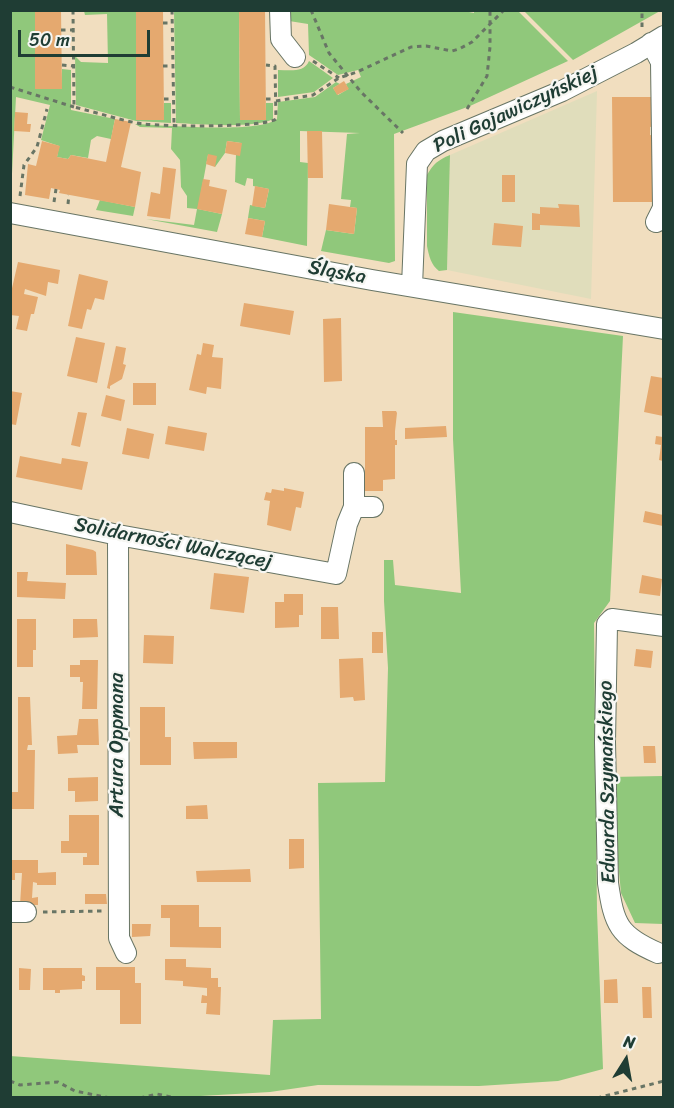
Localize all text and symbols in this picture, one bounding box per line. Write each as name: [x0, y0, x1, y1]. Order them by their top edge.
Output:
scale bar: [21, 18, 153, 56]
text: 50 m: [29, 24, 70, 56]
street label: Poli Gojawiczyńskiej: [430, 61, 602, 159]
street label: Śląska: [306, 256, 368, 290]
street label: Solidarności Walczącej: [72, 513, 274, 575]
street label: Artura Oppmana: [106, 673, 130, 817]
street label: Edwarda Szymańskiego: [594, 680, 622, 884]
text: N: [621, 1027, 638, 1057]
north arrow: [596, 1030, 656, 1090]

